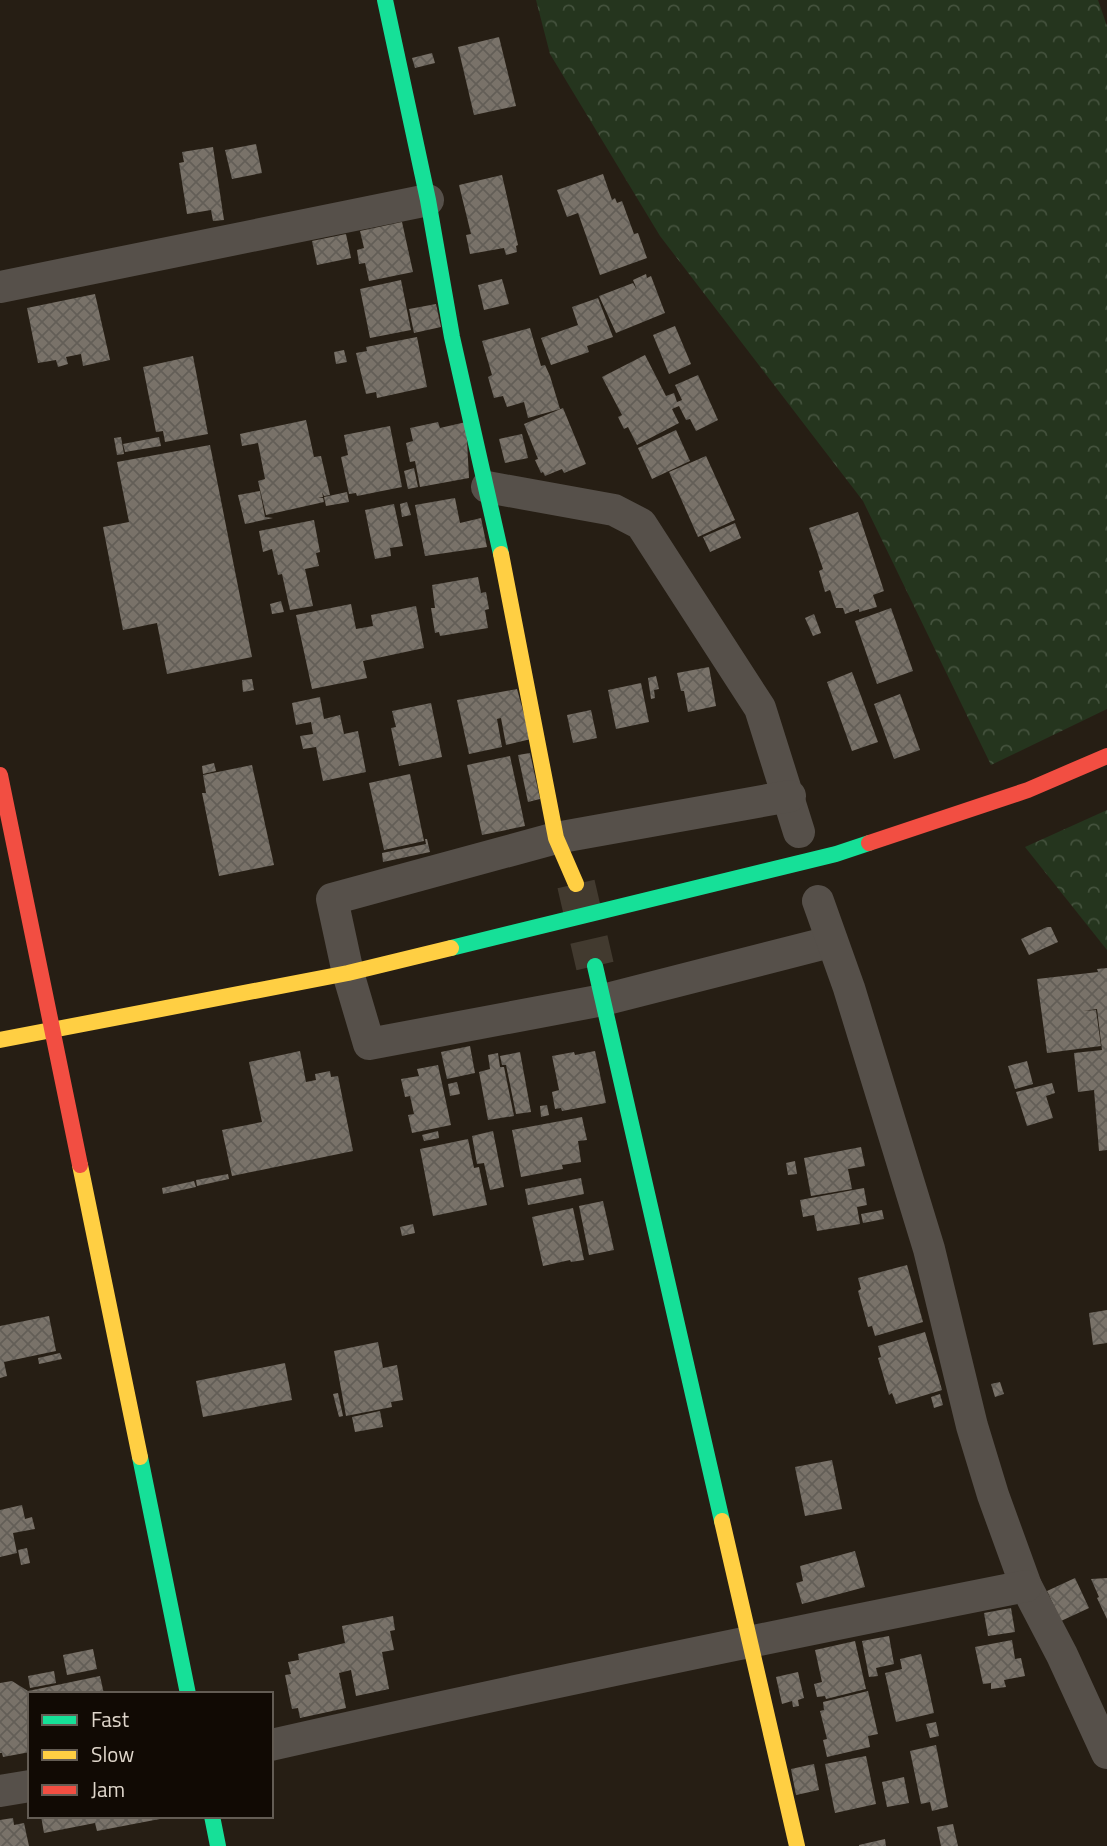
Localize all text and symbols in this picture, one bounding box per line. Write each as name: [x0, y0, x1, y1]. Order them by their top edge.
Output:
legend: [28, 1692, 273, 1818]
text: Fast: [91, 1703, 130, 1735]
text: Slow: [91, 1738, 134, 1770]
text: Jam: [91, 1773, 125, 1805]

